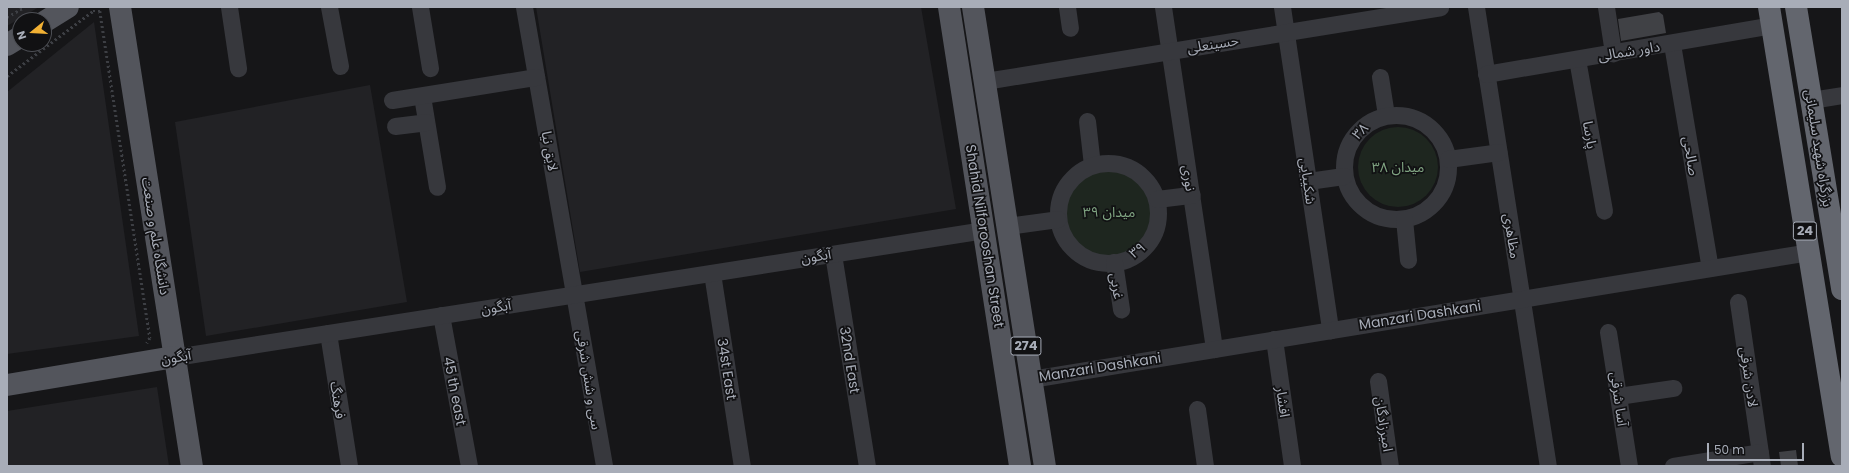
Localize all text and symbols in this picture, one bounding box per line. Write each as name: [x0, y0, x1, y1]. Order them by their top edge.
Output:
north arrow: [12, 12, 52, 52]
text: N: [13, 29, 30, 42]
street label: حسینعلی: [1186, 32, 1240, 56]
street label: داور شمالی: [1597, 38, 1661, 64]
street label: بزرگراه شهید سلیمانی: [1801, 88, 1837, 208]
street label: ۳۸: [1348, 119, 1372, 143]
street label: پارسا: [1579, 120, 1601, 150]
street label: لایق نیا: [538, 130, 562, 172]
street label: صالحی: [1679, 135, 1703, 177]
street label: Shahid Nilforooshan Street: [962, 143, 1008, 329]
street label: شکیبایی: [1296, 157, 1320, 205]
park label: میدان ۳۸: [1372, 159, 1424, 175]
street label: نوری: [1179, 164, 1199, 192]
street label: دانشگاه علم و صنعت: [138, 176, 174, 296]
park label: میدان ۳۹: [1083, 204, 1135, 220]
street label: مظاهری: [1500, 212, 1524, 260]
road number: 24: [1792, 220, 1818, 242]
street label: ۳۹: [1126, 238, 1148, 262]
street label: آبگون: [800, 245, 832, 267]
street label: غربی: [1107, 272, 1127, 300]
street label: آبگون: [480, 296, 512, 318]
street label: Manzari Dashkani: [1358, 297, 1482, 333]
street label: 32nd East: [836, 325, 864, 395]
street label: سی و شش شرقی: [573, 329, 605, 431]
road number: 274: [1010, 335, 1042, 357]
street label: 34st East: [714, 337, 740, 401]
street label: آبگون: [160, 346, 192, 368]
street label: لادن شرقی: [1736, 346, 1762, 408]
street label: Manzari Dashkani: [1038, 349, 1162, 385]
street label: 45 th east: [440, 355, 470, 427]
street label: آسا شرقی: [1607, 371, 1631, 427]
street label: فرهنگ: [327, 380, 349, 420]
street label: افشار: [1273, 386, 1293, 418]
street label: امیرزادگان: [1371, 395, 1397, 453]
scale bar: [1709, 435, 1806, 461]
text: 50 m: [1714, 441, 1745, 458]

